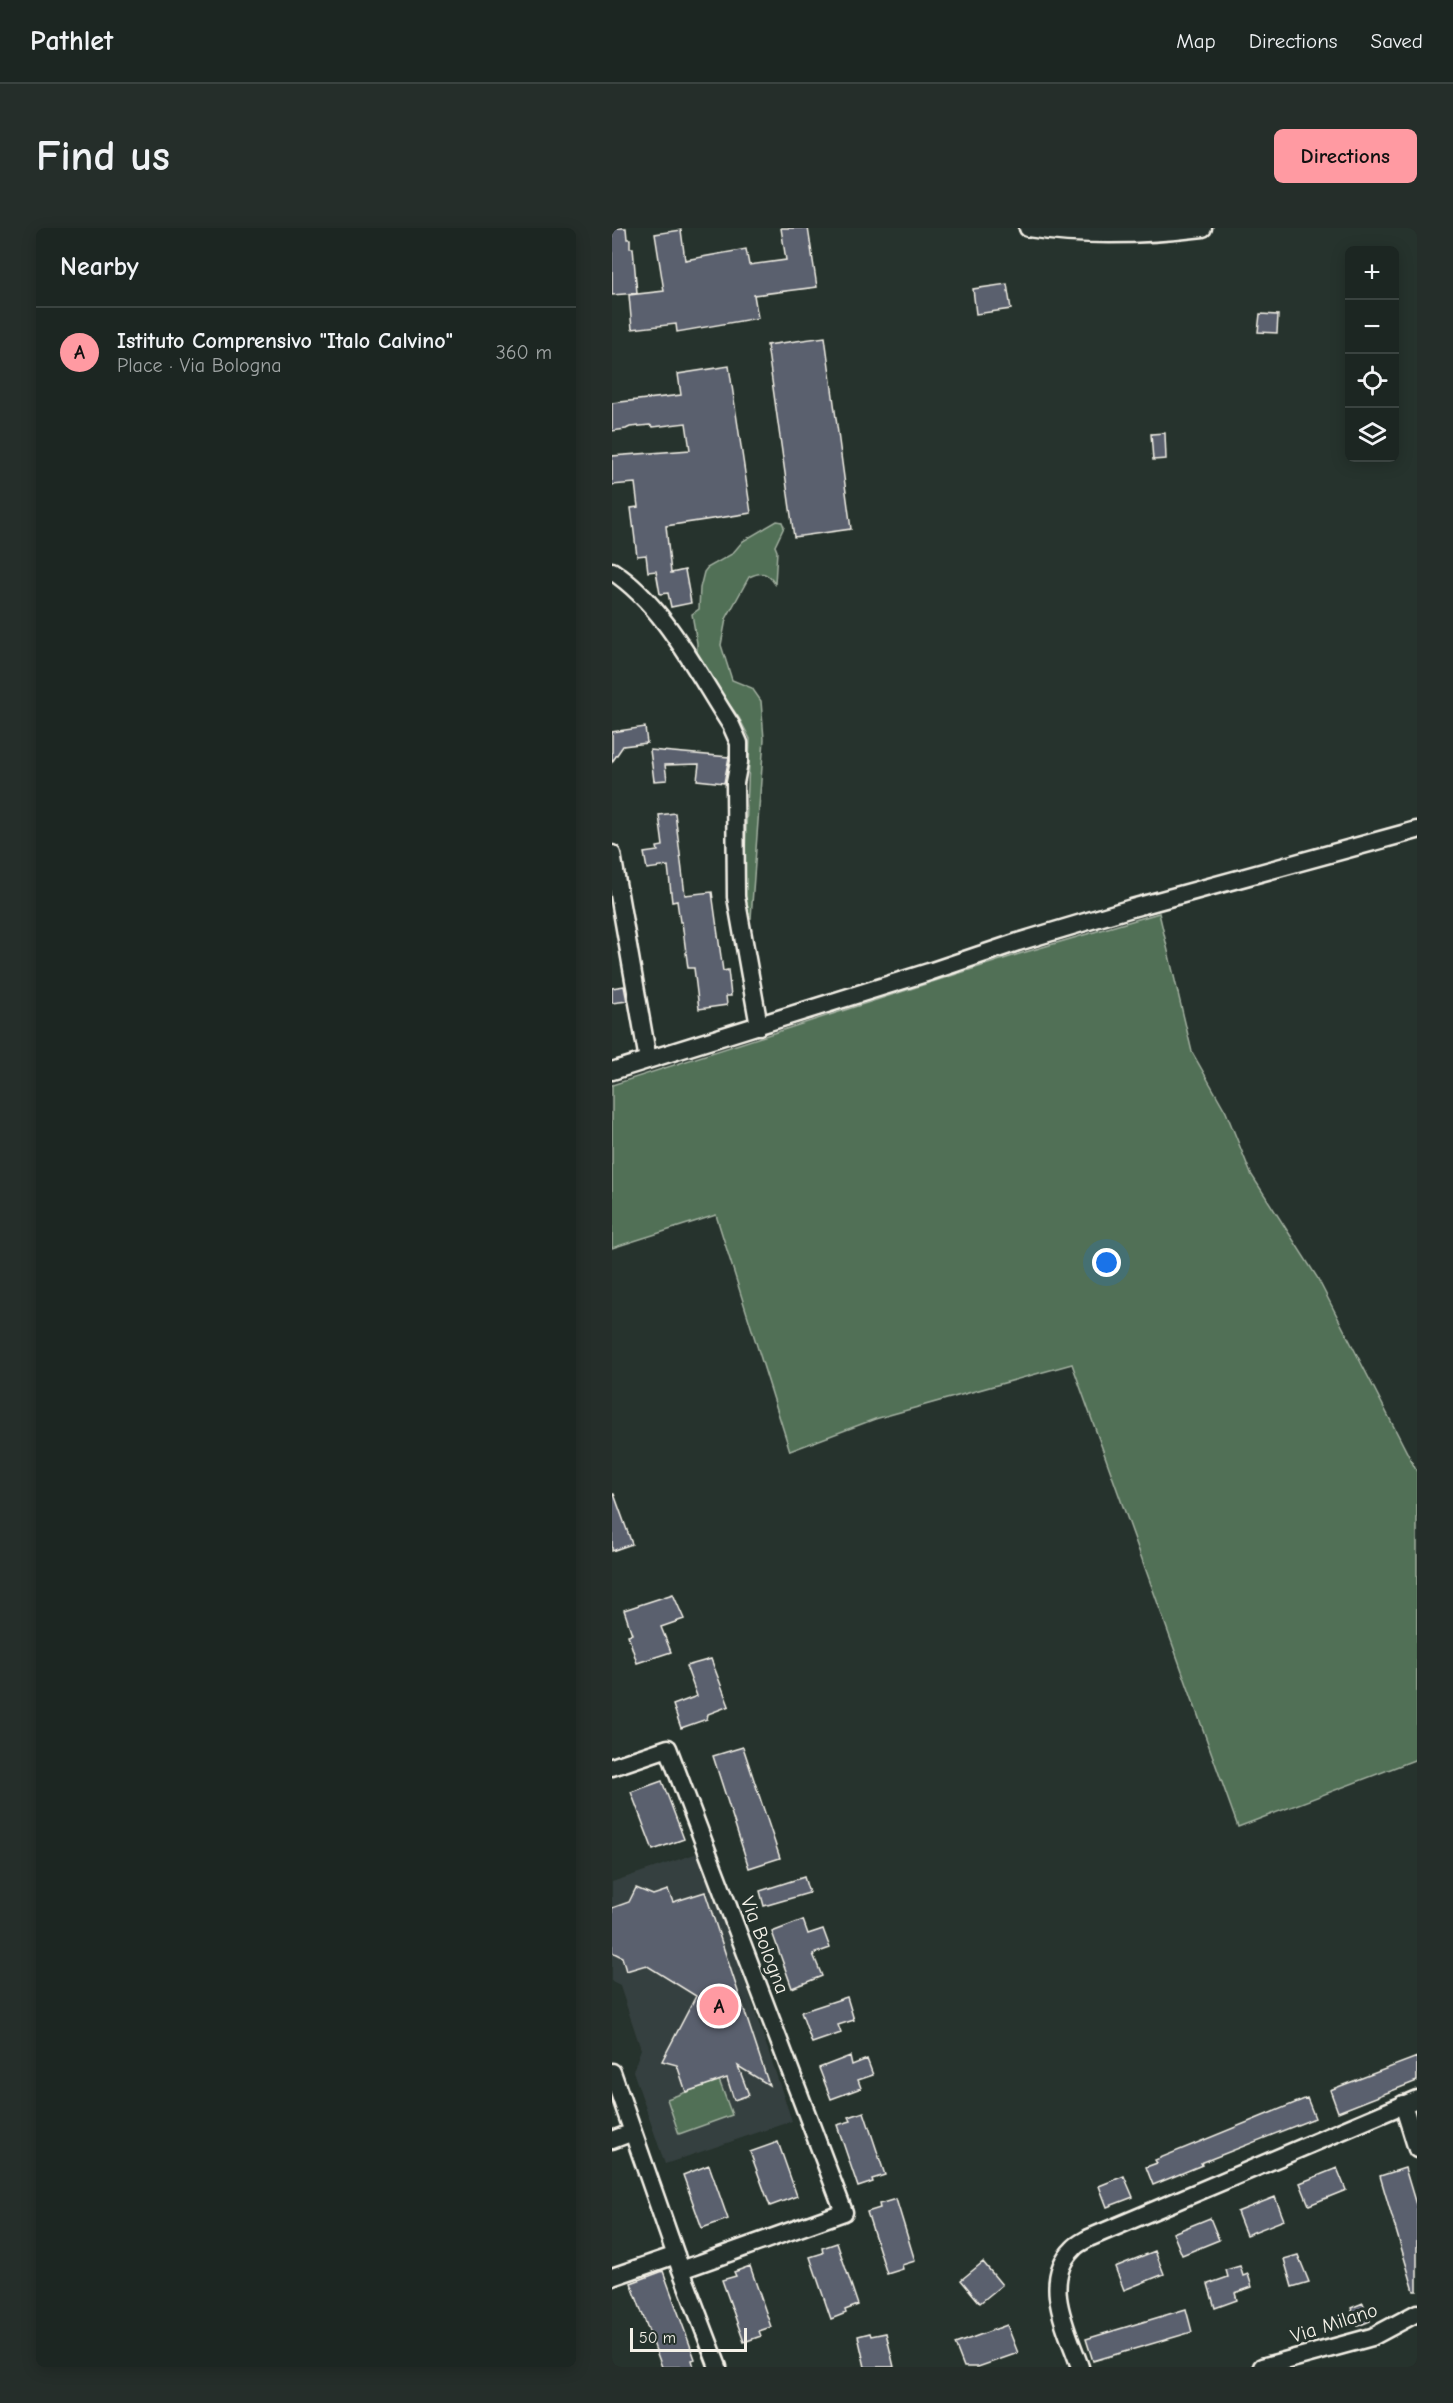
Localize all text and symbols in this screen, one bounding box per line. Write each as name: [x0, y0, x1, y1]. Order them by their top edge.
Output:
text: Pathlet: [30, 25, 113, 57]
text: Map: [1176, 29, 1216, 53]
text: Directions: [1249, 29, 1338, 53]
text: Saved: [1371, 29, 1423, 53]
button: Directions: [1274, 129, 1417, 183]
text: Find us: [36, 132, 170, 181]
map controls: [1345, 246, 1399, 462]
button: +: [1345, 246, 1399, 300]
text: Nearby: [60, 252, 139, 282]
button: −: [1345, 300, 1399, 354]
text: Istituto Comprensivo "Italo Calvino": [117, 328, 453, 354]
text: A: [74, 341, 85, 364]
text: 360 m: [496, 341, 552, 364]
text: Place · Via Bologna: [117, 354, 282, 377]
button: locate: [1345, 354, 1399, 408]
button: layers: [1345, 408, 1399, 462]
your location: [1092, 1248, 1121, 1277]
street label: Via Bologna: [736, 1893, 794, 1997]
pin: A: [700, 1984, 738, 2028]
street label: Via Milano: [1288, 2298, 1380, 2348]
scale bar: [630, 2325, 747, 2352]
text: 50 m: [639, 2329, 676, 2347]

